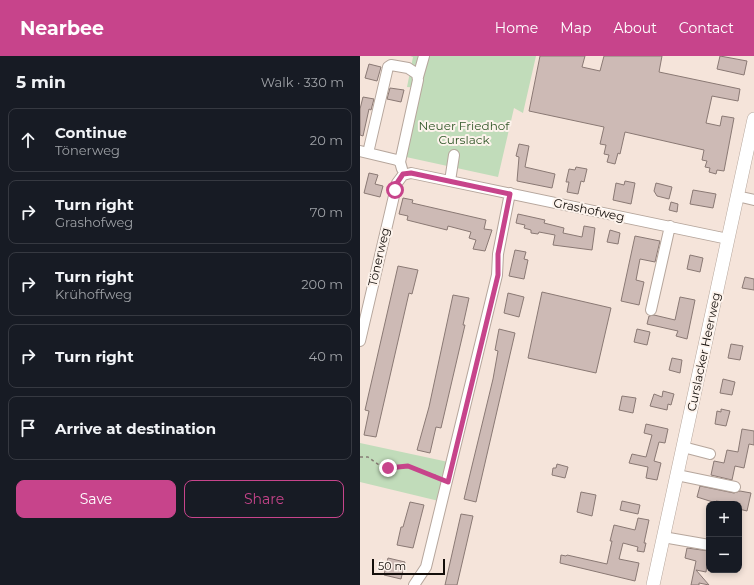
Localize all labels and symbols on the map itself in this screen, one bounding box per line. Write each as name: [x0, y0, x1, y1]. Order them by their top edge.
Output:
park label: Neuer Friedhof Curslack: [419, 118, 510, 147]
route start: [386, 181, 404, 199]
street label: Grashofweg: [552, 195, 626, 224]
street label: Tönerweg: [364, 226, 393, 288]
street label: Curslacker Heerweg: [684, 291, 723, 413]
route end: [379, 459, 397, 477]
scale bar: [372, 557, 445, 576]

